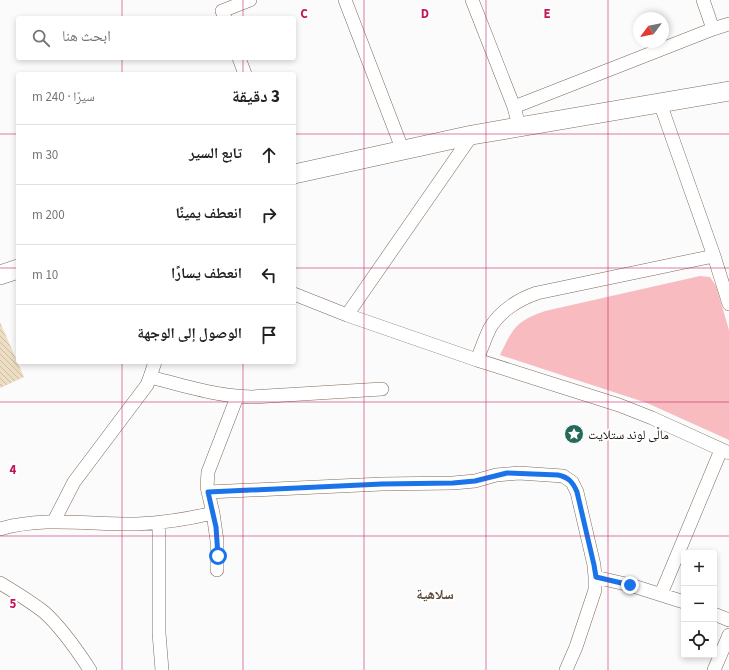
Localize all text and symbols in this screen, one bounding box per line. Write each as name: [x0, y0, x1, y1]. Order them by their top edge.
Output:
text: C: [300, 5, 308, 23]
text: D: [421, 5, 429, 23]
text: E: [543, 5, 551, 23]
north arrow: [633, 12, 669, 48]
search box: [16, 16, 296, 60]
text: ابحث هنا: [62, 26, 111, 47]
icon: search: [30, 27, 52, 49]
text: 3 دقيقة: [232, 85, 280, 109]
text: سيرًا · 240 m: [32, 88, 95, 106]
text: تابع السير: [189, 143, 242, 164]
icon: ahead: [258, 144, 280, 166]
text: 30 m: [32, 146, 58, 164]
text: انعطف يمينًا: [175, 203, 242, 224]
icon: right: [258, 204, 280, 226]
text: 200 m: [32, 206, 65, 224]
text: انعطف يسارًا: [171, 263, 242, 284]
icon: left: [258, 264, 280, 286]
text: 10 m: [32, 266, 58, 284]
text: الوصول إلى الوجهة: [137, 323, 242, 344]
icon: arrive: [258, 324, 280, 346]
place icon: ماڵی لوند ستلایت: [563, 423, 585, 445]
place label: ماڵی لوند ستلایت: [588, 426, 669, 444]
text: 4: [10, 461, 17, 479]
route start: [209, 547, 227, 565]
map controls: [681, 550, 717, 658]
button: +: [681, 550, 717, 586]
route end: [621, 576, 639, 594]
district label: سلاهية: [416, 585, 454, 605]
button: −: [681, 586, 717, 622]
text: 5: [10, 595, 17, 613]
button: locate: [681, 622, 717, 658]

